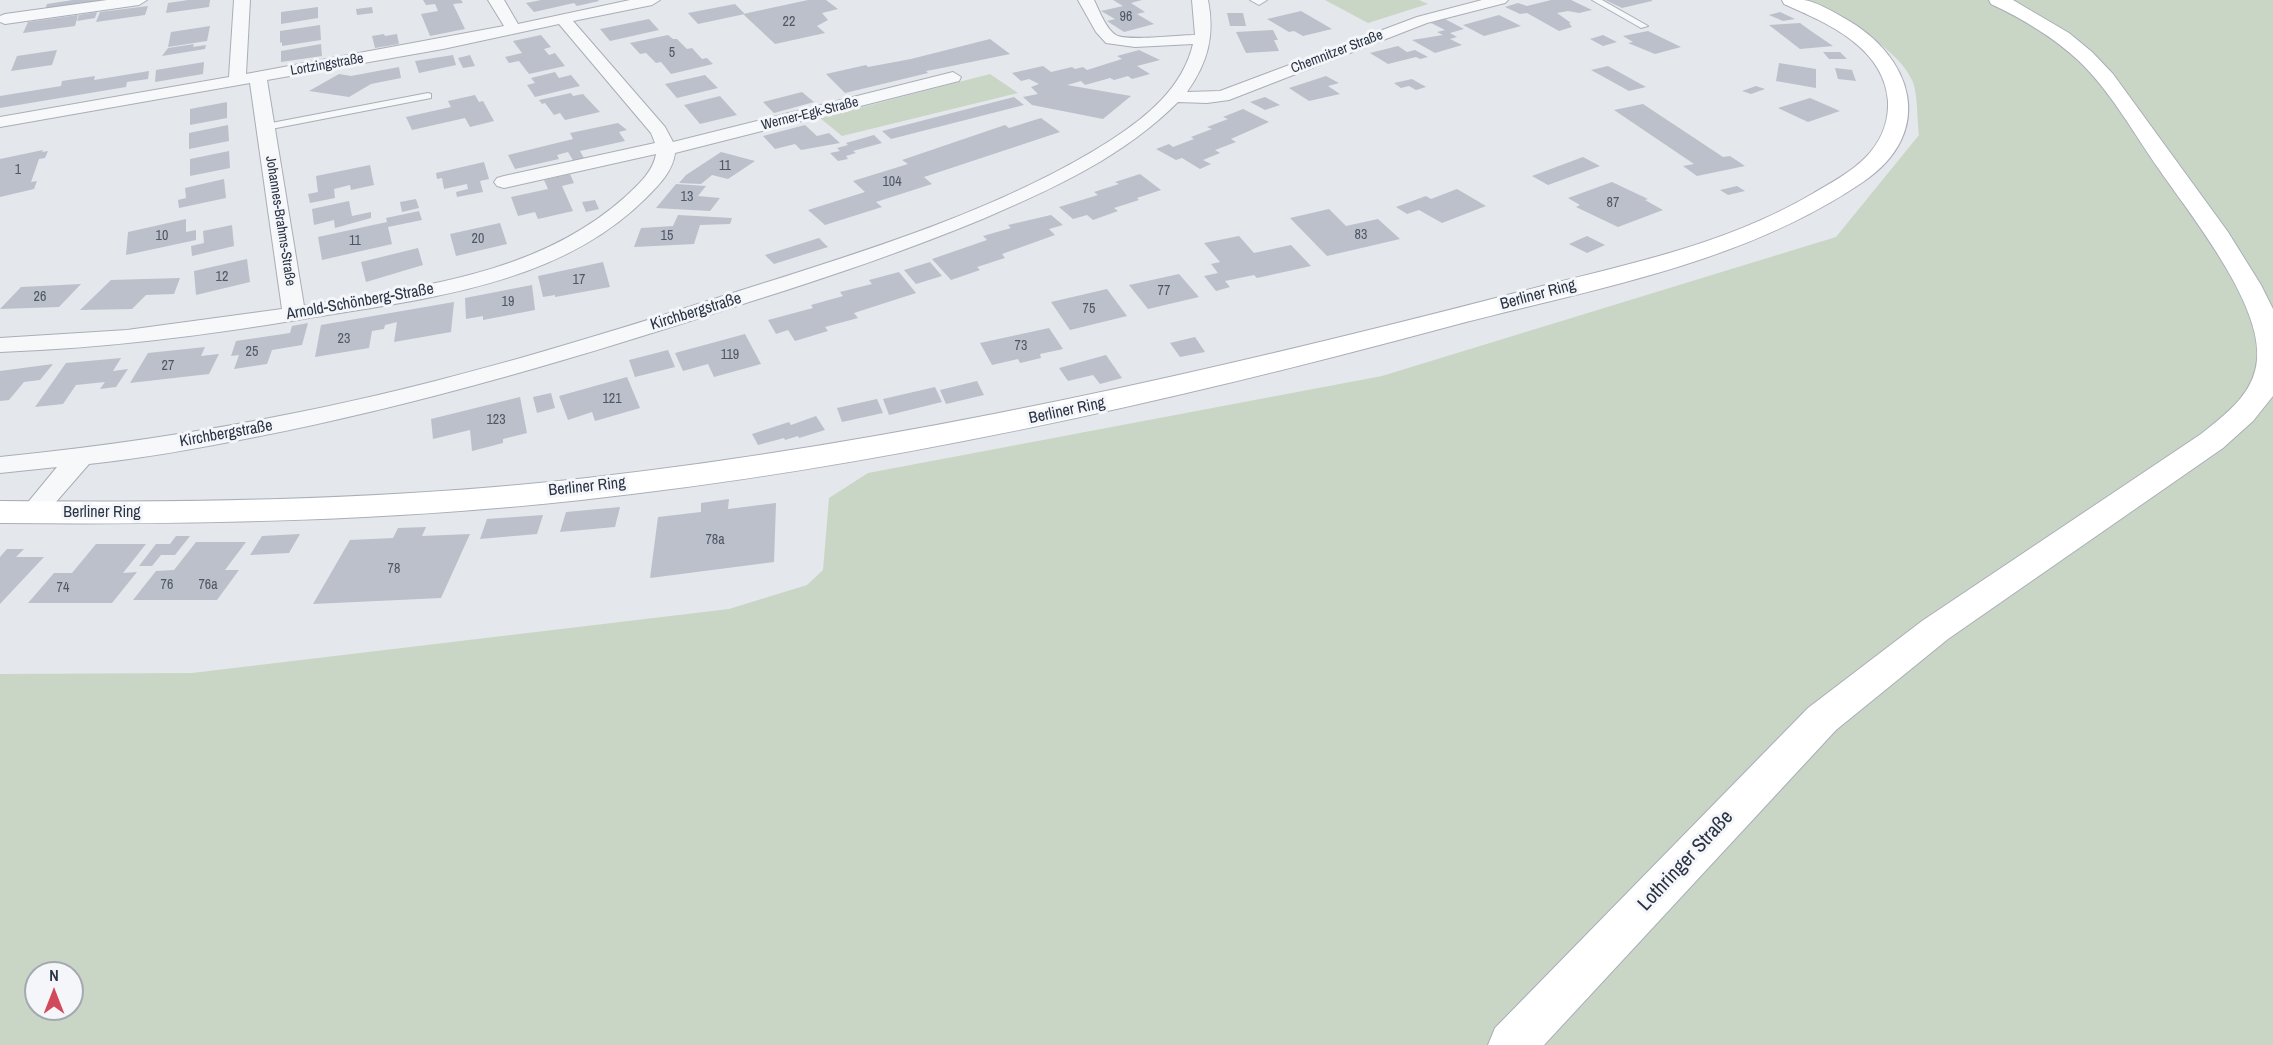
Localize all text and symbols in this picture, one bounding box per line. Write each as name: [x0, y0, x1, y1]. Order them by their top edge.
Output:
house number: 96: [1120, 9, 1132, 25]
house number: 22: [783, 14, 795, 30]
street label: Chemnitzer Straße: [1289, 27, 1385, 77]
house number: 5: [669, 45, 675, 61]
street label: Lortzingstraße: [289, 50, 365, 80]
street label: Werner-Egk-Straße: [760, 94, 860, 134]
street label: Johannes-Brahms-Straße: [261, 155, 299, 287]
house number: 11: [719, 158, 731, 174]
house number: 1: [15, 162, 21, 178]
house number: 104: [882, 174, 902, 190]
house number: 13: [681, 189, 693, 205]
house number: 87: [1607, 195, 1619, 211]
house number: 83: [1355, 227, 1367, 243]
house number: 10: [156, 228, 168, 244]
house number: 15: [661, 228, 673, 244]
house number: 20: [472, 231, 484, 247]
house number: 11: [349, 233, 361, 249]
house number: 12: [216, 269, 228, 285]
house number: 17: [573, 272, 585, 288]
street label: Berliner Ring: [1498, 276, 1578, 314]
street label: Arnold-Schönberg-Straße: [285, 280, 435, 324]
house number: 77: [1158, 283, 1170, 299]
house number: 26: [34, 289, 46, 305]
street label: Kirchbergstraße: [648, 289, 744, 335]
house number: 19: [502, 294, 514, 310]
house number: 75: [1083, 301, 1095, 317]
house number: 23: [338, 331, 350, 347]
house number: 73: [1015, 338, 1027, 354]
house number: 25: [246, 344, 258, 360]
house number: 119: [721, 347, 739, 363]
house number: 27: [162, 358, 174, 374]
house number: 121: [602, 391, 622, 407]
street label: Berliner Ring: [1027, 394, 1107, 428]
house number: 123: [486, 412, 506, 428]
street label: Kirchbergstraße: [178, 416, 274, 452]
street label: Berliner Ring: [548, 473, 626, 501]
street label: Berliner Ring: [63, 503, 141, 523]
house number: 78a: [705, 532, 725, 548]
house number: 78: [388, 561, 400, 577]
house number: 76: [161, 577, 173, 593]
house number: 76a: [198, 577, 218, 593]
house number: 74: [57, 580, 69, 596]
street label: Lothringer Straße: [1633, 806, 1739, 916]
north arrow: [24, 961, 84, 1021]
text: N: [49, 964, 59, 986]

